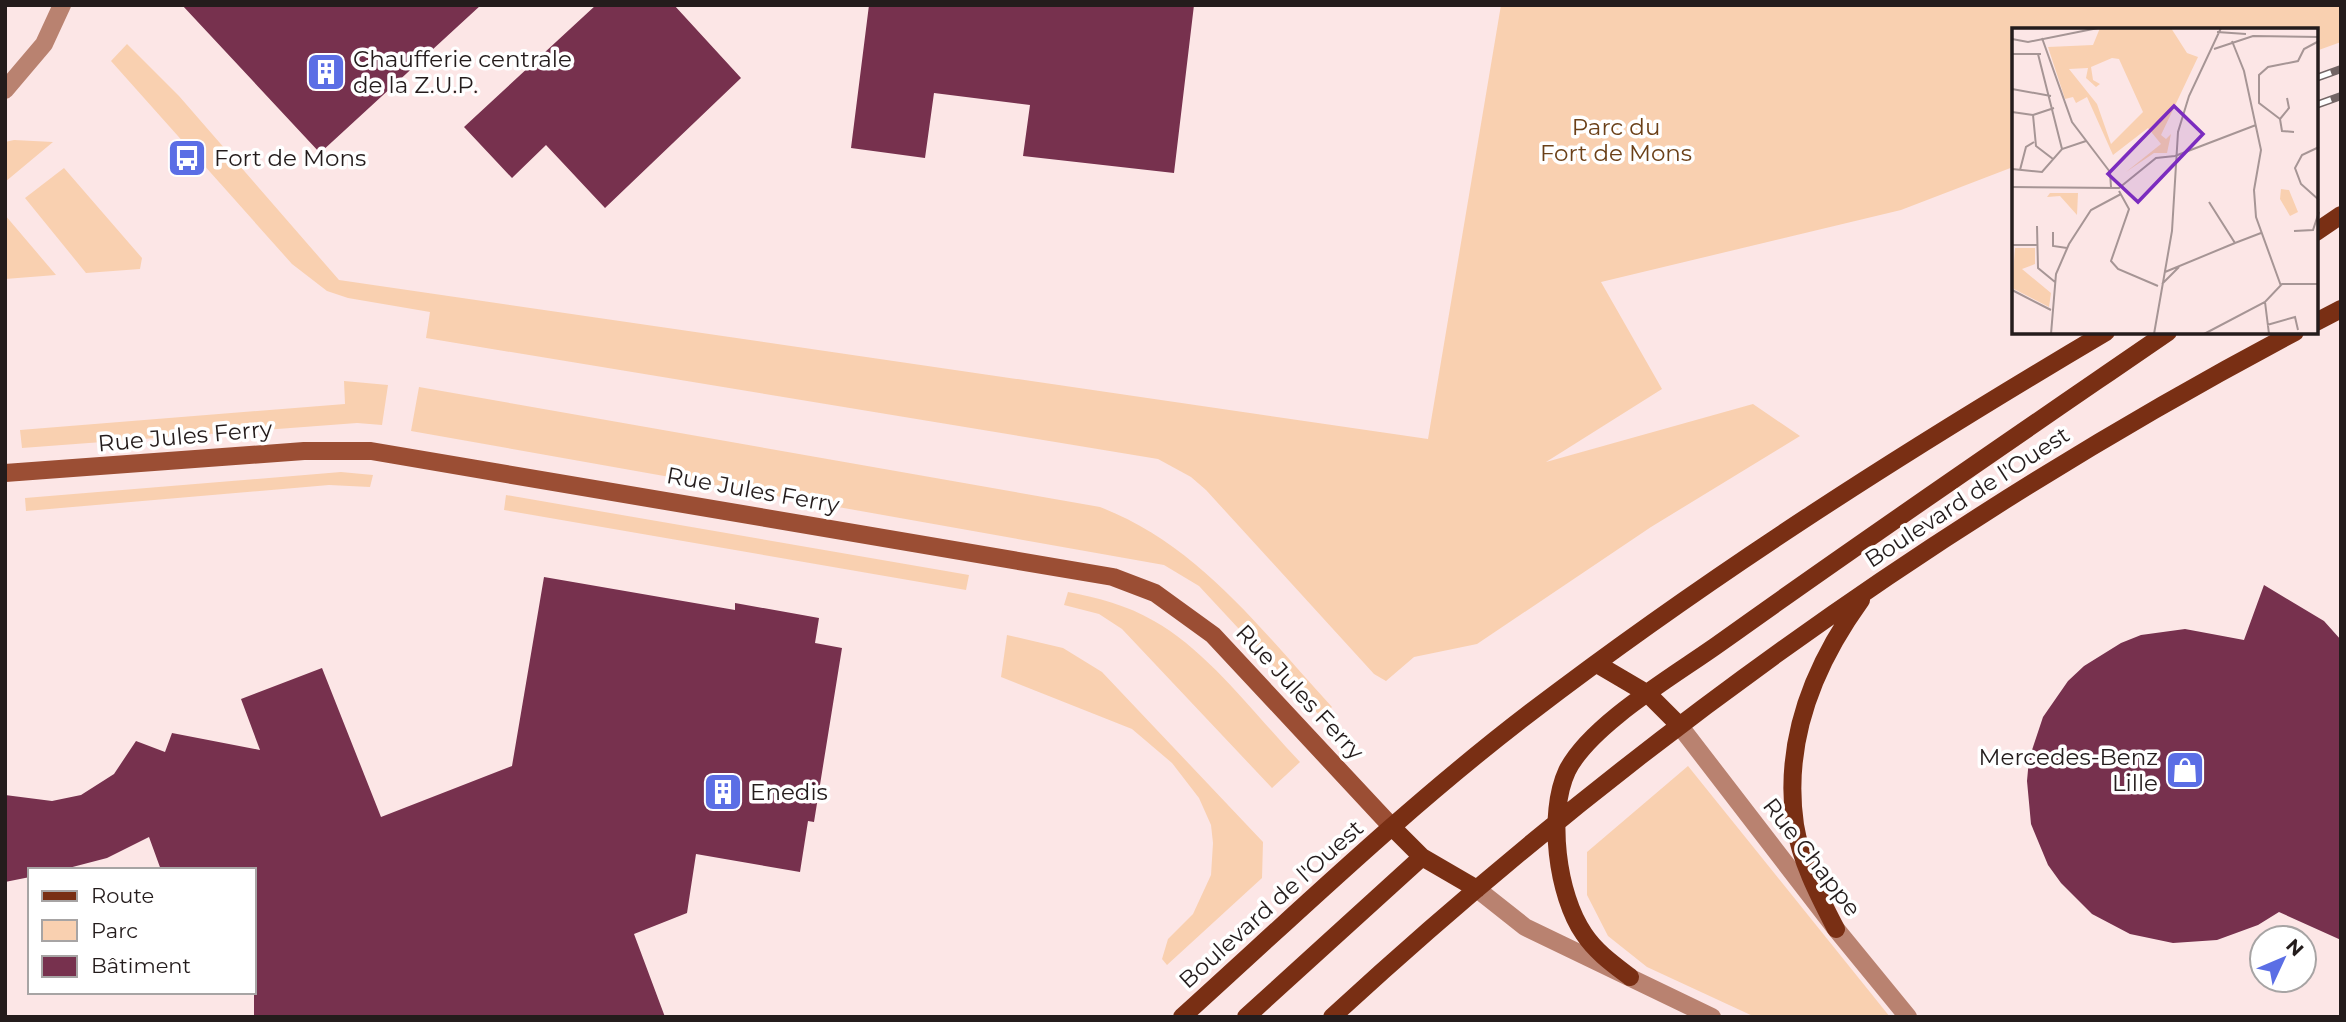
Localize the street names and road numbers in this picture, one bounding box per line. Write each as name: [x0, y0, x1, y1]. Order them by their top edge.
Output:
street label: Rue Jules Ferry: [97, 414, 274, 458]
street label: Boulevard de l'Ouest: [1859, 420, 2075, 574]
street label: Rue Jules Ferry: [664, 461, 842, 519]
street label: Rue Jules Ferry: [1230, 618, 1370, 766]
street label: Rue Chappe: [1757, 792, 1867, 922]
street label: Boulevard de l'Ouest: [1173, 814, 1369, 994]

